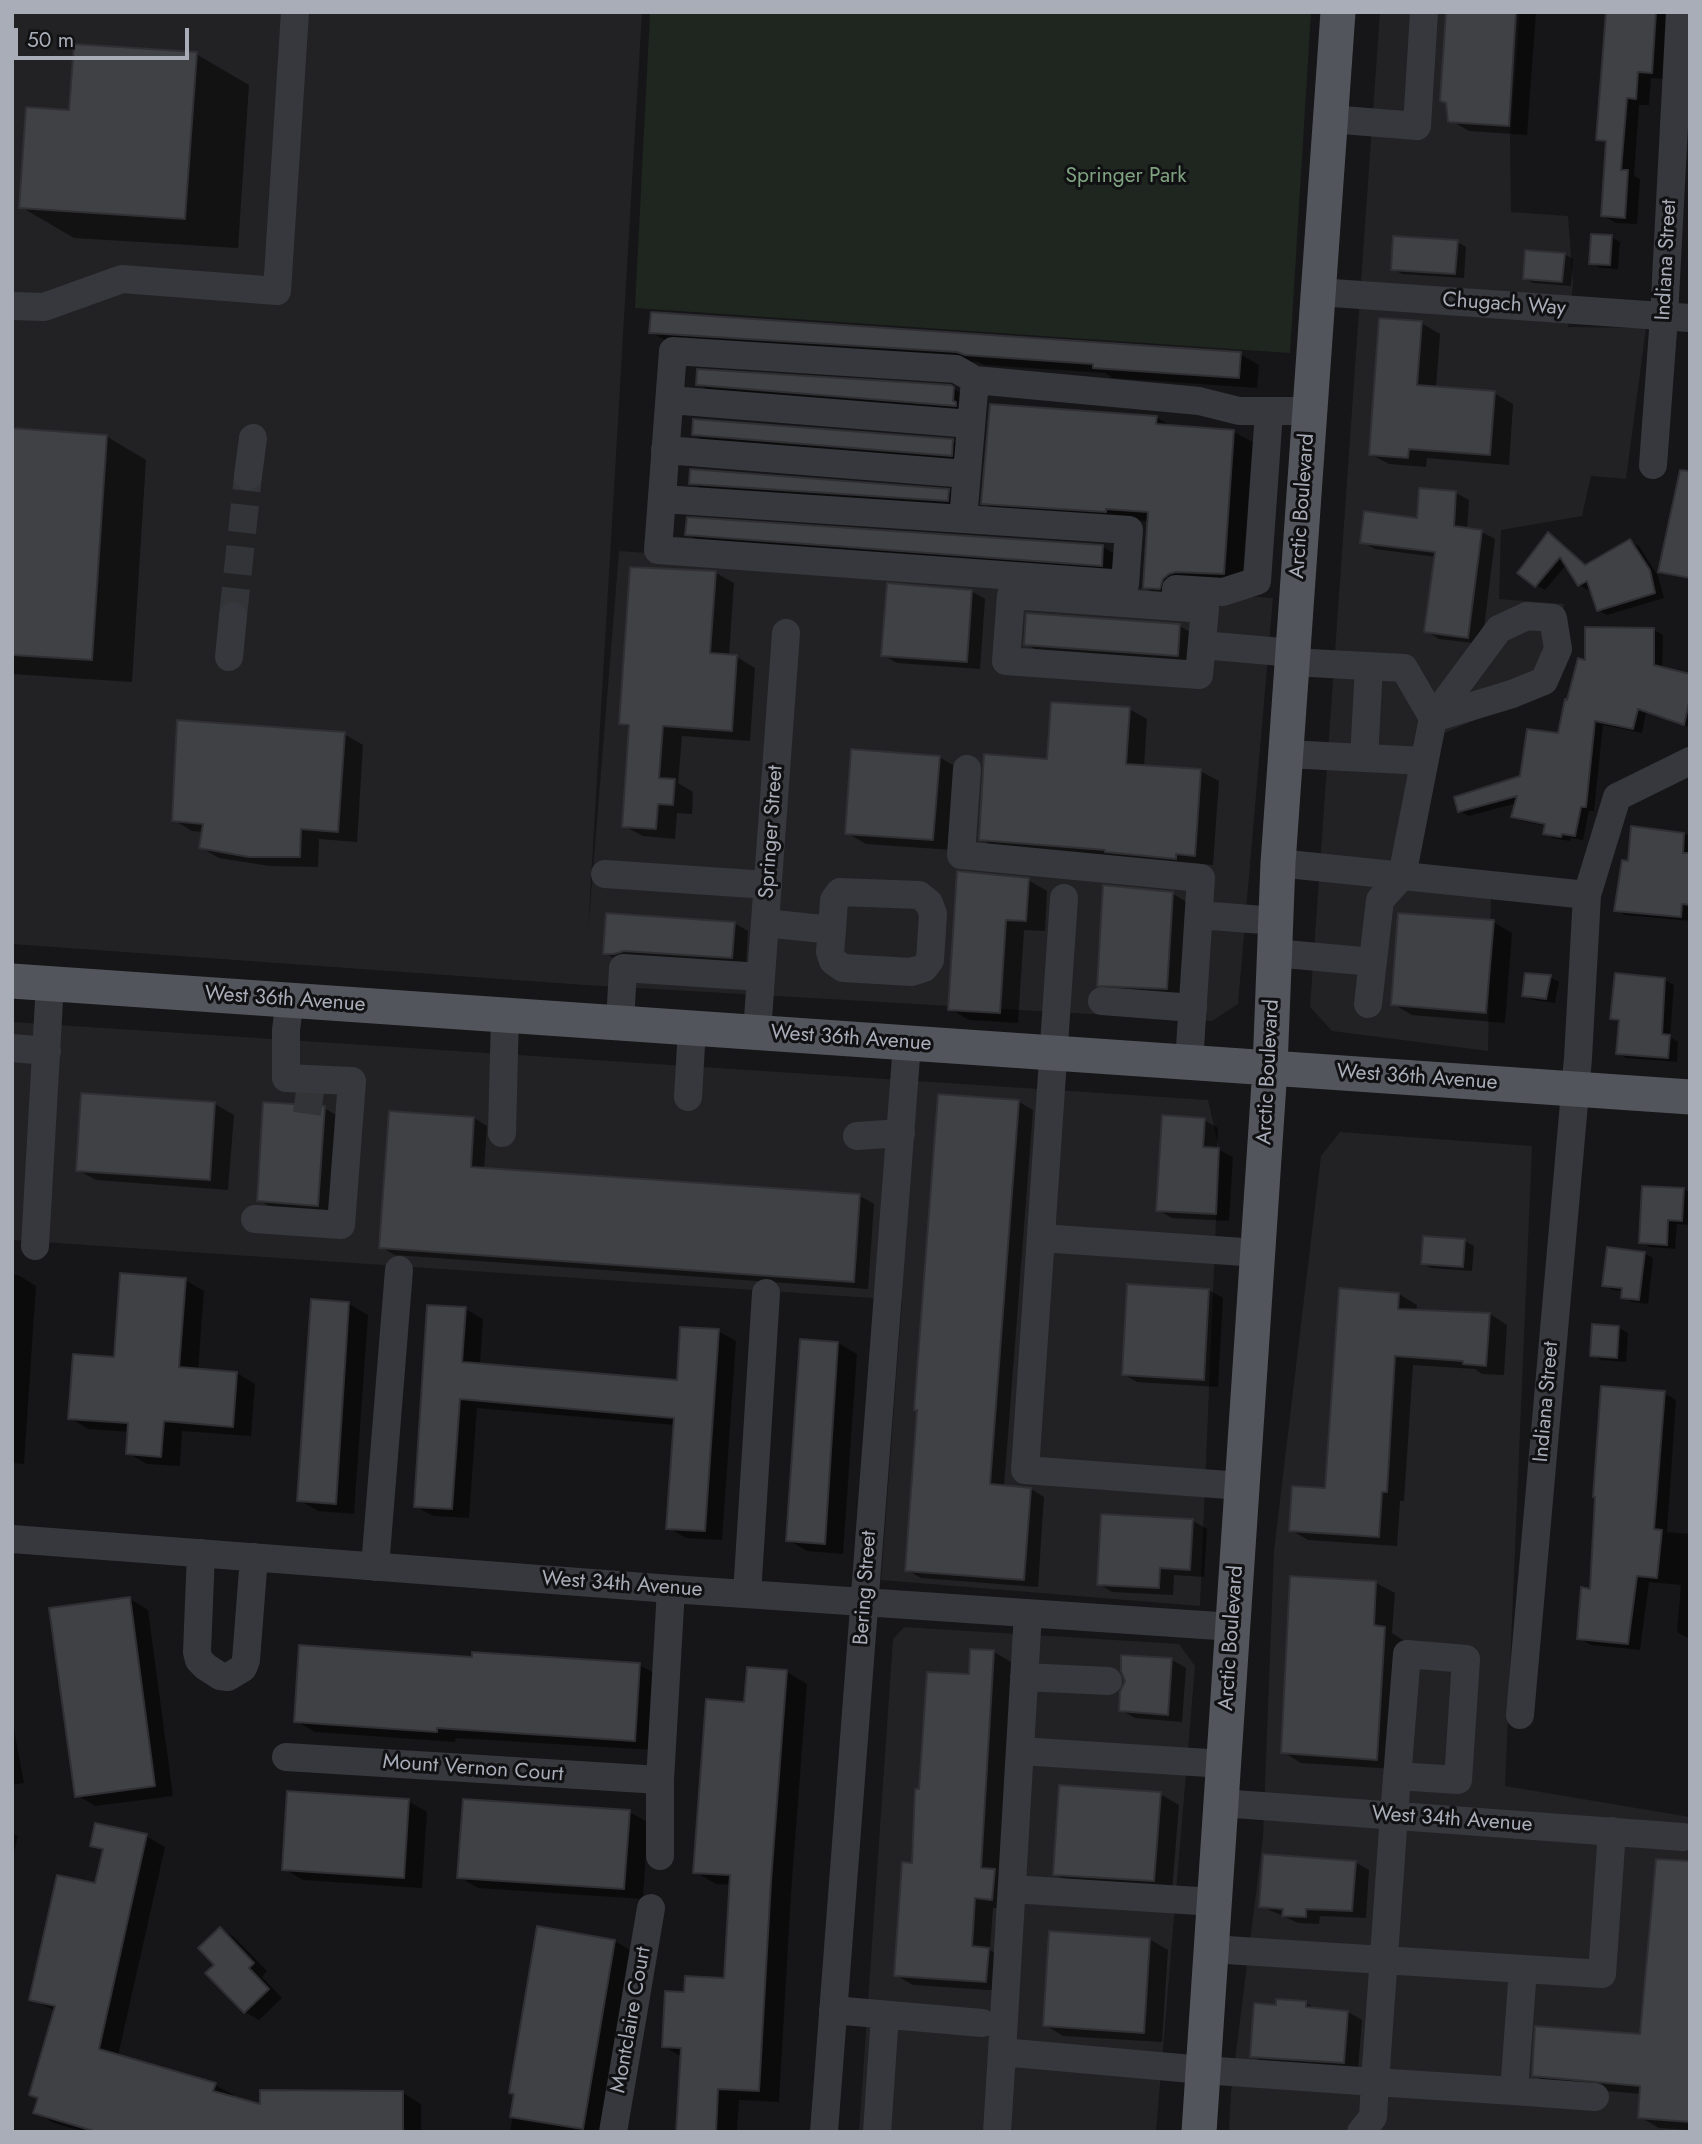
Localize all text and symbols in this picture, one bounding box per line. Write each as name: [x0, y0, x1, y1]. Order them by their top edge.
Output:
scale bar: [18, 14, 192, 58]
text: 50 m: [27, 25, 74, 55]
park label: Springer Park: [1066, 164, 1186, 190]
street label: Indiana Street: [1651, 199, 1683, 321]
street label: Chugach Way: [1441, 288, 1567, 322]
street label: Arctic Boulevard: [1285, 432, 1321, 580]
street label: Springer Street: [755, 765, 789, 899]
street label: West 36th Avenue: [204, 982, 366, 1018]
street label: Arctic Boulevard: [1253, 999, 1285, 1145]
street label: West 36th Avenue: [770, 1021, 932, 1057]
street label: West 36th Avenue: [1336, 1060, 1498, 1096]
street label: Indiana Street: [1529, 1341, 1565, 1463]
street label: Bering Street: [849, 1530, 883, 1646]
street label: Arctic Boulevard: [1214, 1564, 1250, 1712]
street label: West 34th Avenue: [541, 1567, 703, 1603]
street label: Mount Vernon Court: [382, 1750, 564, 1788]
street label: West 34th Avenue: [1371, 1802, 1533, 1838]
street label: Montclaire Court: [607, 1945, 657, 2095]

